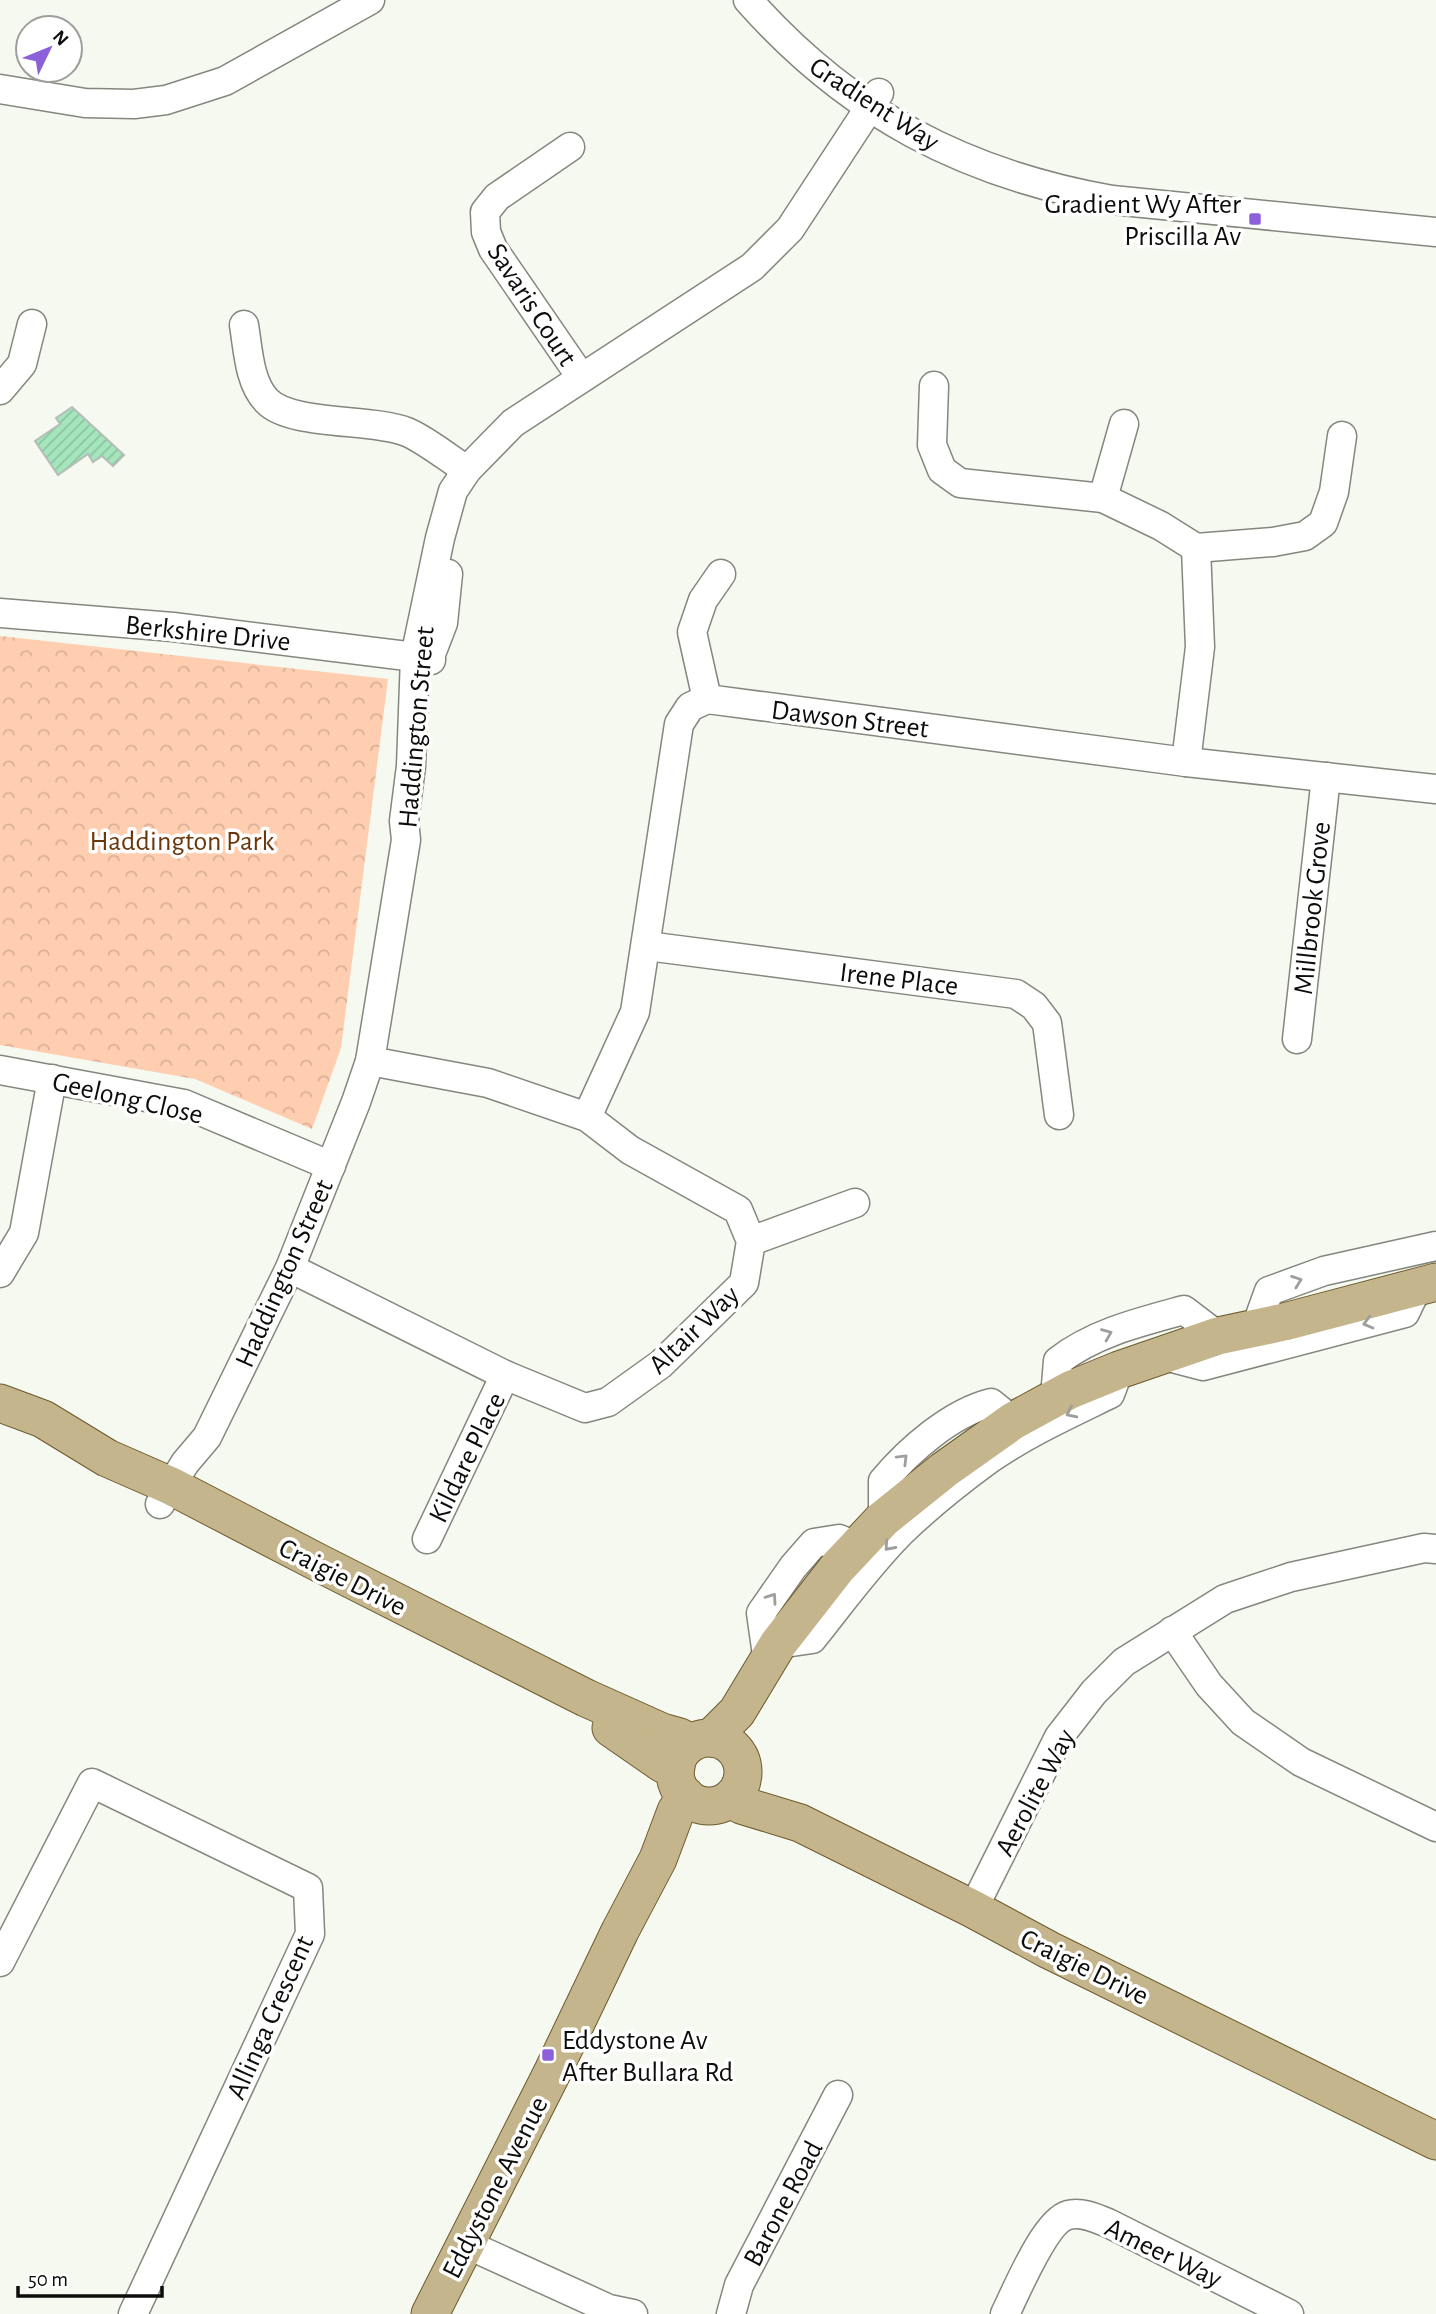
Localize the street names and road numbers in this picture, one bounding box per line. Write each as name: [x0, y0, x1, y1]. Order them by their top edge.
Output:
street label: Gradient Way: [804, 53, 944, 157]
street label: Savaris Court: [482, 239, 581, 371]
street label: Berkshire Drive: [124, 611, 292, 657]
street label: Haddington Street: [394, 625, 440, 829]
street label: Dawson Street: [769, 696, 930, 744]
street label: Millbrook Grove: [1290, 820, 1336, 996]
street label: Irene Place: [838, 959, 960, 1001]
street label: Geelong Close: [50, 1068, 206, 1130]
street label: Haddington Street: [231, 1176, 339, 1372]
street label: Altair Way: [644, 1281, 745, 1380]
street label: Kildare Place: [424, 1388, 511, 1527]
street label: Craigie Drive: [274, 1534, 410, 1622]
street label: Aerolite Way: [991, 1725, 1081, 1861]
street label: Craigie Drive: [1016, 1925, 1153, 2011]
street label: Allinga Crescent: [222, 1932, 319, 2104]
street label: Eddystone Avenue: [438, 2093, 554, 2283]
street label: Barone Road: [739, 2137, 828, 2271]
street label: Ameer Way: [1100, 2214, 1226, 2294]

